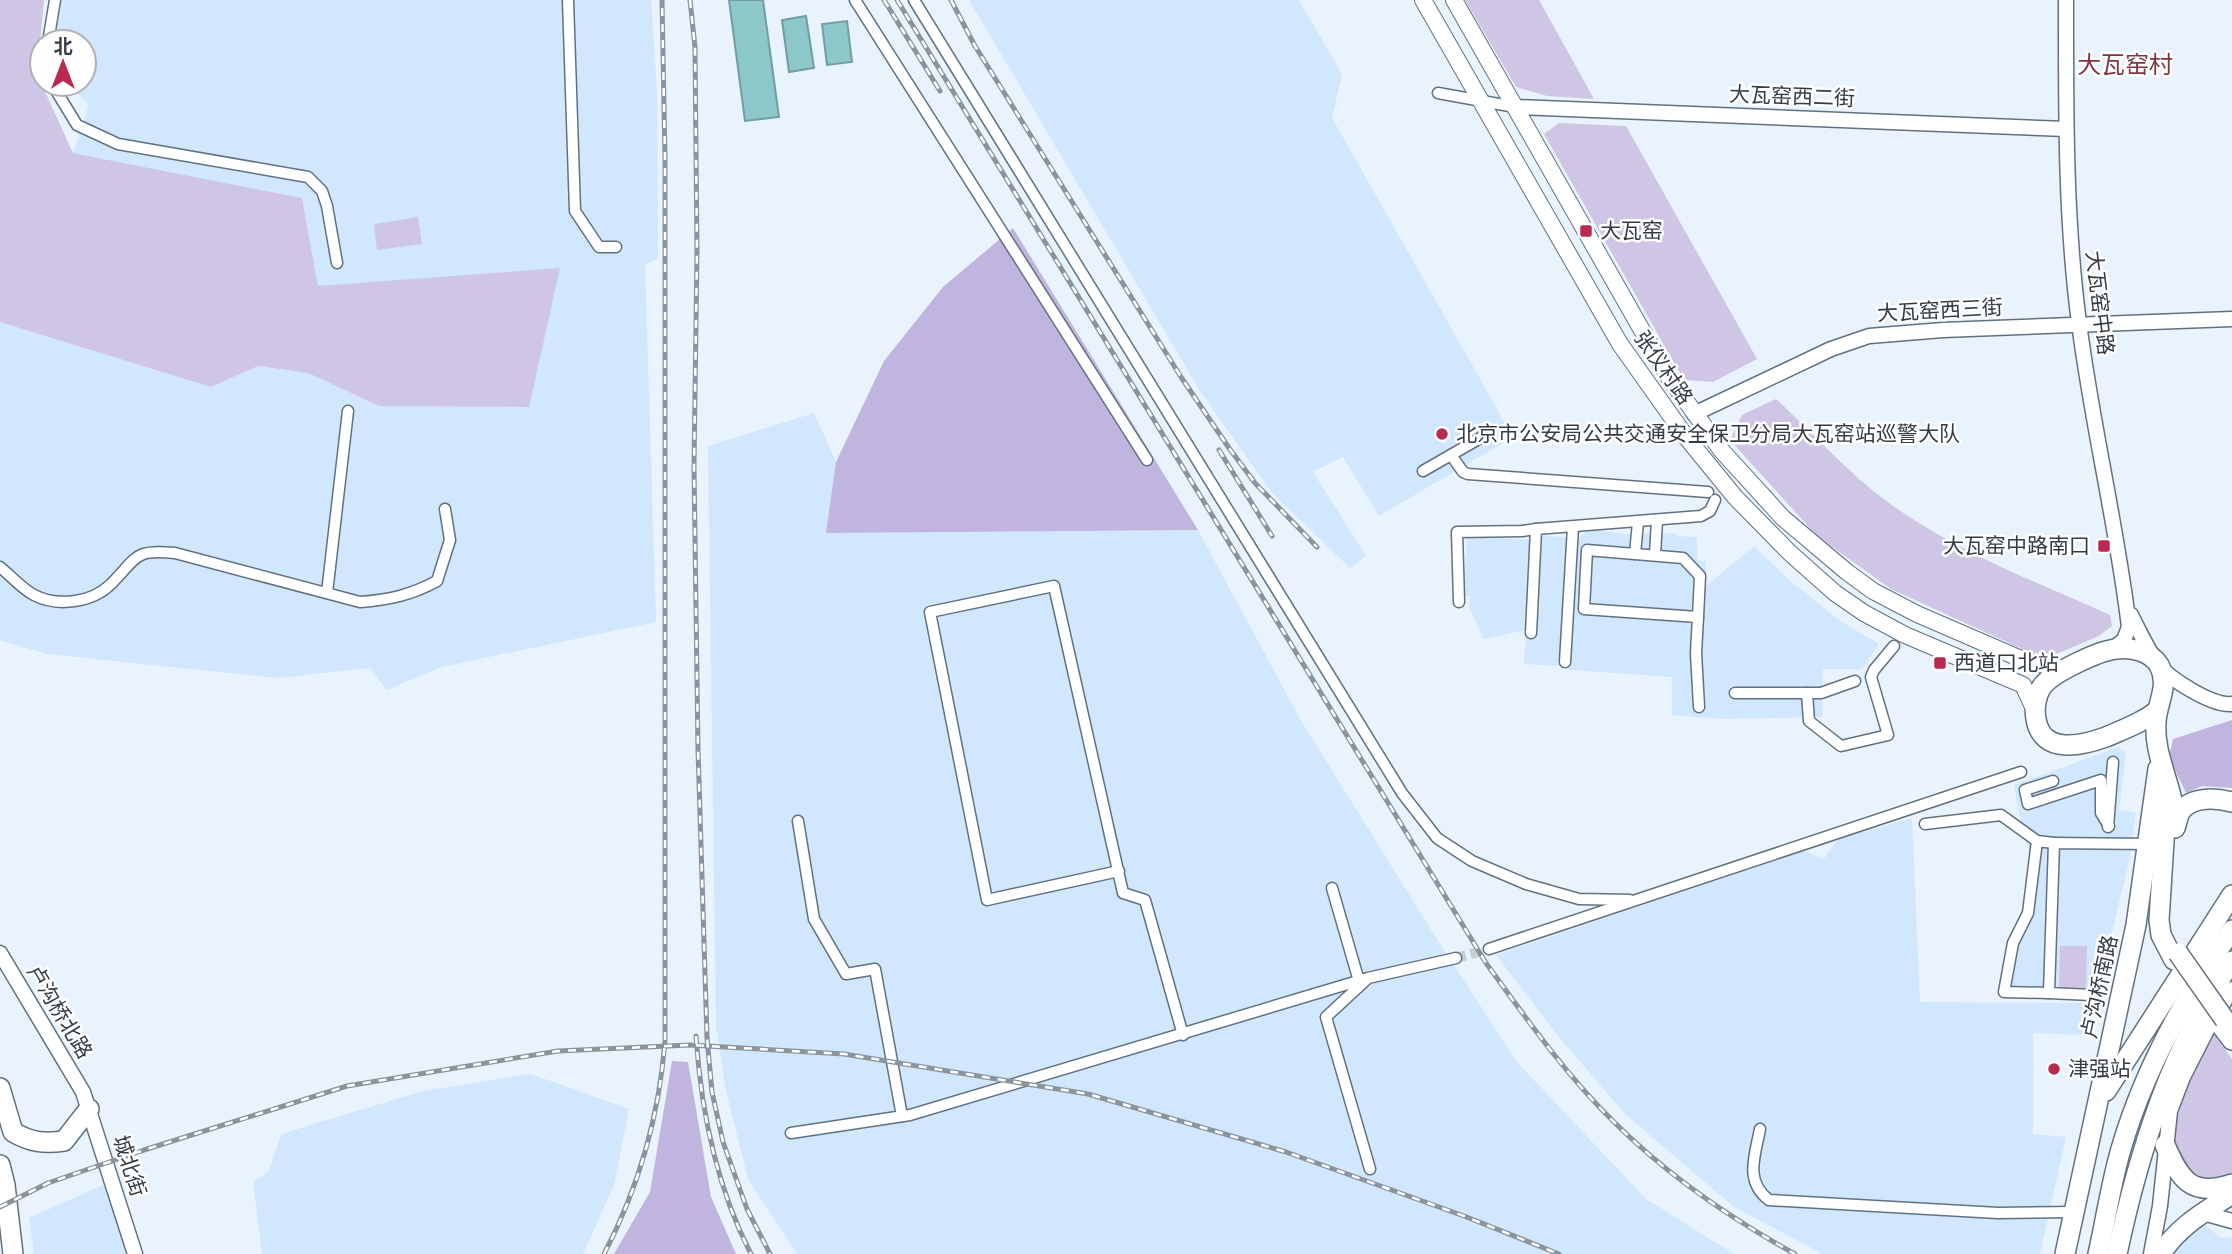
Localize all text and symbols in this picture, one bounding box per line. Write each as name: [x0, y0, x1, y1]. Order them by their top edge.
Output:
north arrow: [28, 28, 98, 98]
text: 北: [53, 36, 73, 58]
district label: 大瓦窑村: [2077, 51, 2173, 80]
street label: 大瓦窑西二街: [1729, 82, 1855, 112]
place label: 大瓦窑: [1600, 219, 1663, 244]
marker: 大瓦窑: [1578, 223, 1594, 239]
street label: 大瓦窑中路: [2080, 249, 2118, 357]
street label: 大瓦窑西三街: [1876, 295, 2004, 327]
street label: 张仪村路: [1629, 326, 1697, 410]
place label: 北京市公安局公共交通安全保卫分局大瓦窑站巡警大队: [1456, 422, 1960, 447]
marker: 北京市公安局公共交通安全保卫分局大瓦窑站巡警大队: [1434, 426, 1450, 442]
place label: 大瓦窑中路南口: [1943, 534, 2090, 559]
marker: 大瓦窑中路南口: [2096, 538, 2112, 554]
place label: 西道口北站: [1954, 651, 2059, 676]
marker: 西道口北站: [1932, 655, 1948, 671]
street label: 卢沟桥南路: [2077, 933, 2123, 1041]
street label: 卢沟桥北路: [21, 961, 97, 1063]
place label: 津强站: [2068, 1057, 2131, 1082]
marker: 津强站: [2046, 1061, 2062, 1077]
street label: 城北街: [107, 1132, 151, 1200]

